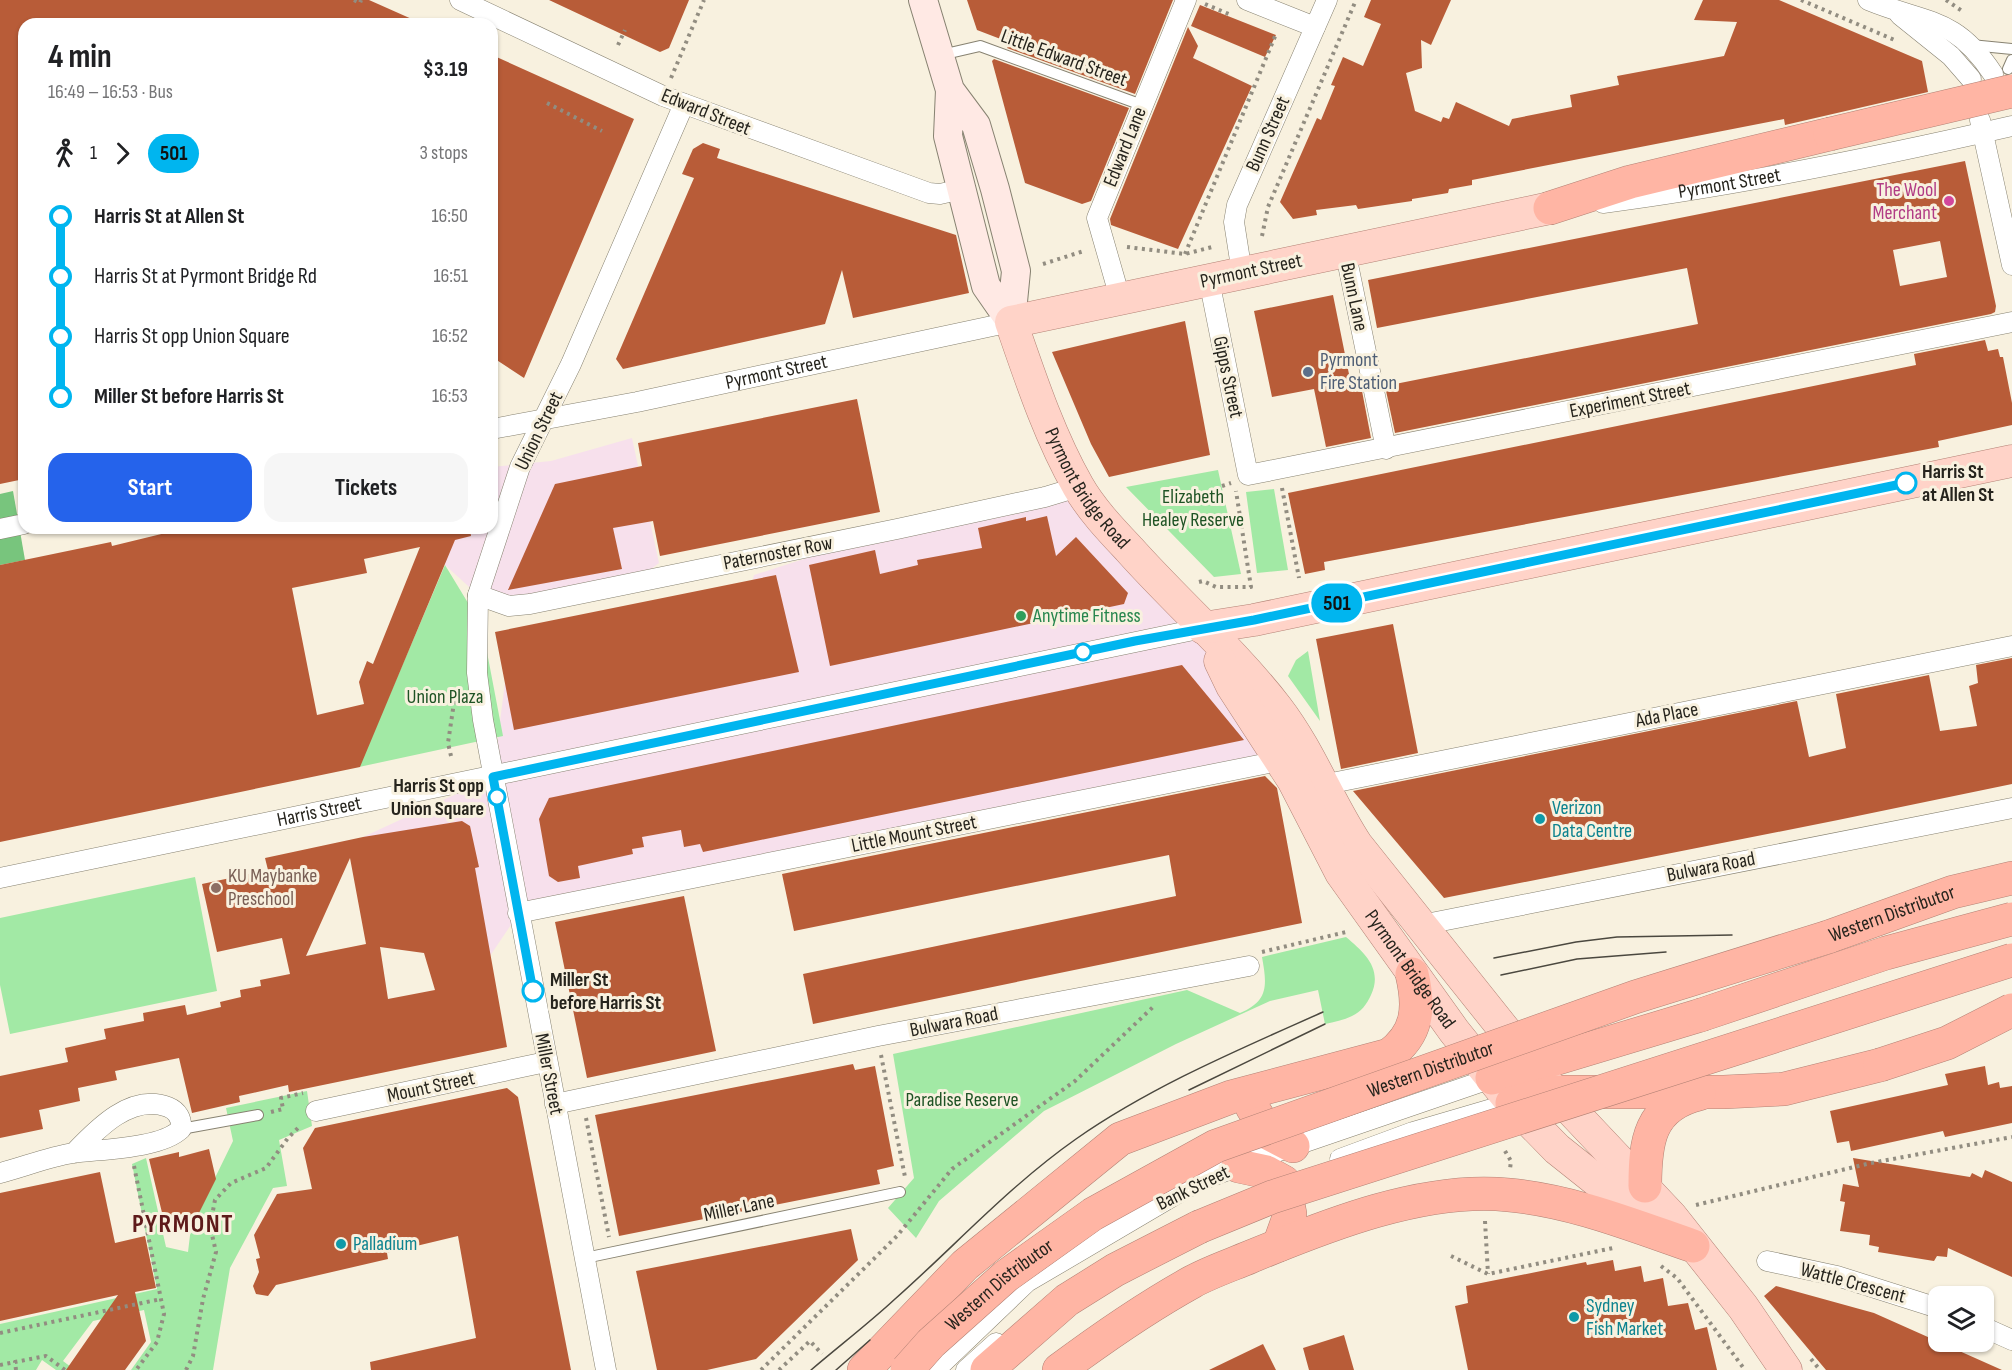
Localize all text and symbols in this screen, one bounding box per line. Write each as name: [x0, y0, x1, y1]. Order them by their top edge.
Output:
street label: Little Edward Street: [998, 24, 1130, 92]
text: 4 min: [48, 37, 112, 77]
text: $3.19: [423, 56, 468, 83]
text: 16:49 – 16:53 · Bus: [48, 80, 173, 104]
street label: Edward Street: [658, 83, 754, 141]
street label: Bunn Street: [1241, 93, 1295, 175]
street label: Edward Lane: [1098, 104, 1152, 190]
icon: walk: [48, 137, 81, 170]
icon: forward: [106, 137, 139, 170]
text: 1: [90, 141, 97, 165]
text: 501: [160, 141, 187, 166]
text: 3 stops: [420, 141, 468, 165]
street label: Pyrmont Street: [1677, 163, 1783, 204]
place label: The Wool Merchant: [1873, 178, 1937, 225]
marker: The Wool Merchant: [1942, 194, 1956, 208]
text: Harris St at Allen St: [94, 203, 244, 230]
text: 16:50: [432, 204, 468, 228]
street label: Pyrmont Street: [1198, 249, 1304, 293]
street label: Bunn Lane: [1335, 261, 1373, 333]
text: Harris St at Pyrmont Bridge Rd: [94, 263, 317, 290]
text: 16:51: [433, 264, 468, 288]
text: Harris St opp Union Square: [94, 323, 290, 350]
text: 16:52: [432, 324, 468, 348]
street label: Gipps Street: [1208, 334, 1248, 420]
place label: Pyrmont Fire Station: [1320, 348, 1397, 395]
street label: Pyrmont Street: [723, 350, 830, 395]
marker: Pyrmont Fire Station: [1301, 365, 1315, 379]
street label: Experiment Street: [1568, 377, 1692, 423]
text: Miller St before Harris St: [94, 383, 284, 410]
text: 16:53: [432, 384, 468, 408]
street label: Union Street: [510, 388, 568, 474]
street label: Pyrmont Bridge Road: [1039, 424, 1135, 554]
button: Start: [48, 453, 252, 522]
button: Tickets: [264, 453, 468, 522]
place label: Harris St at Allen St: [1922, 460, 1994, 507]
marker: Harris St at Allen St: [1895, 472, 1917, 494]
park label: Elizabeth Healey Reserve: [1142, 485, 1244, 532]
street label: Paternoster Row: [721, 531, 835, 575]
line badge: 501: [1302, 584, 1372, 622]
text: 501: [1323, 591, 1351, 616]
place label: Anytime Fitness: [1032, 604, 1141, 628]
marker: Anytime Fitness: [1014, 609, 1028, 623]
unlabelled marker: [1074, 643, 1092, 661]
park label: Union Plaza: [407, 685, 483, 709]
street label: Ada Place: [1633, 697, 1700, 733]
place label: Harris St opp Union Square: [391, 774, 484, 821]
marker: Harris St opp Union Square: [488, 788, 506, 806]
street label: Harris Street: [275, 791, 364, 832]
place label: Verizon Data Centre: [1552, 796, 1632, 843]
street label: Little Mount Street: [849, 810, 979, 858]
marker: Verizon Data Centre: [1533, 812, 1547, 826]
street label: Bulwara Road: [1665, 847, 1757, 887]
place label: KU Maybanke Preschool: [228, 864, 317, 911]
street label: Western Distributor: [1826, 880, 1959, 948]
marker: KU Maybanke Preschool: [209, 881, 223, 895]
street label: Pyrmont Bridge Road: [1359, 905, 1461, 1034]
place label: Miller St before Harris St: [550, 968, 662, 1015]
marker: Miller St before Harris St: [522, 980, 544, 1002]
street label: Bulwara Road: [908, 1002, 1000, 1042]
street label: Miller Street: [529, 1031, 569, 1117]
street label: Western Distributor: [1364, 1036, 1497, 1103]
street label: Mount Street: [385, 1066, 477, 1108]
park label: Paradise Reserve: [905, 1088, 1019, 1112]
street label: Bank Street: [1153, 1160, 1233, 1216]
street label: Miller Lane: [701, 1189, 777, 1227]
district label: PYRMONT: [132, 1209, 234, 1240]
place label: Palladium: [353, 1232, 417, 1256]
street label: Western Distributor: [941, 1234, 1058, 1336]
marker: Palladium: [334, 1237, 348, 1251]
street label: Wattle Crescent: [1798, 1257, 1908, 1309]
map controls: [1928, 1286, 1994, 1352]
button: layers: [1928, 1286, 1994, 1352]
place label: Sydney Fish Market: [1586, 1294, 1663, 1341]
marker: Sydney Fish Market: [1567, 1310, 1581, 1324]

